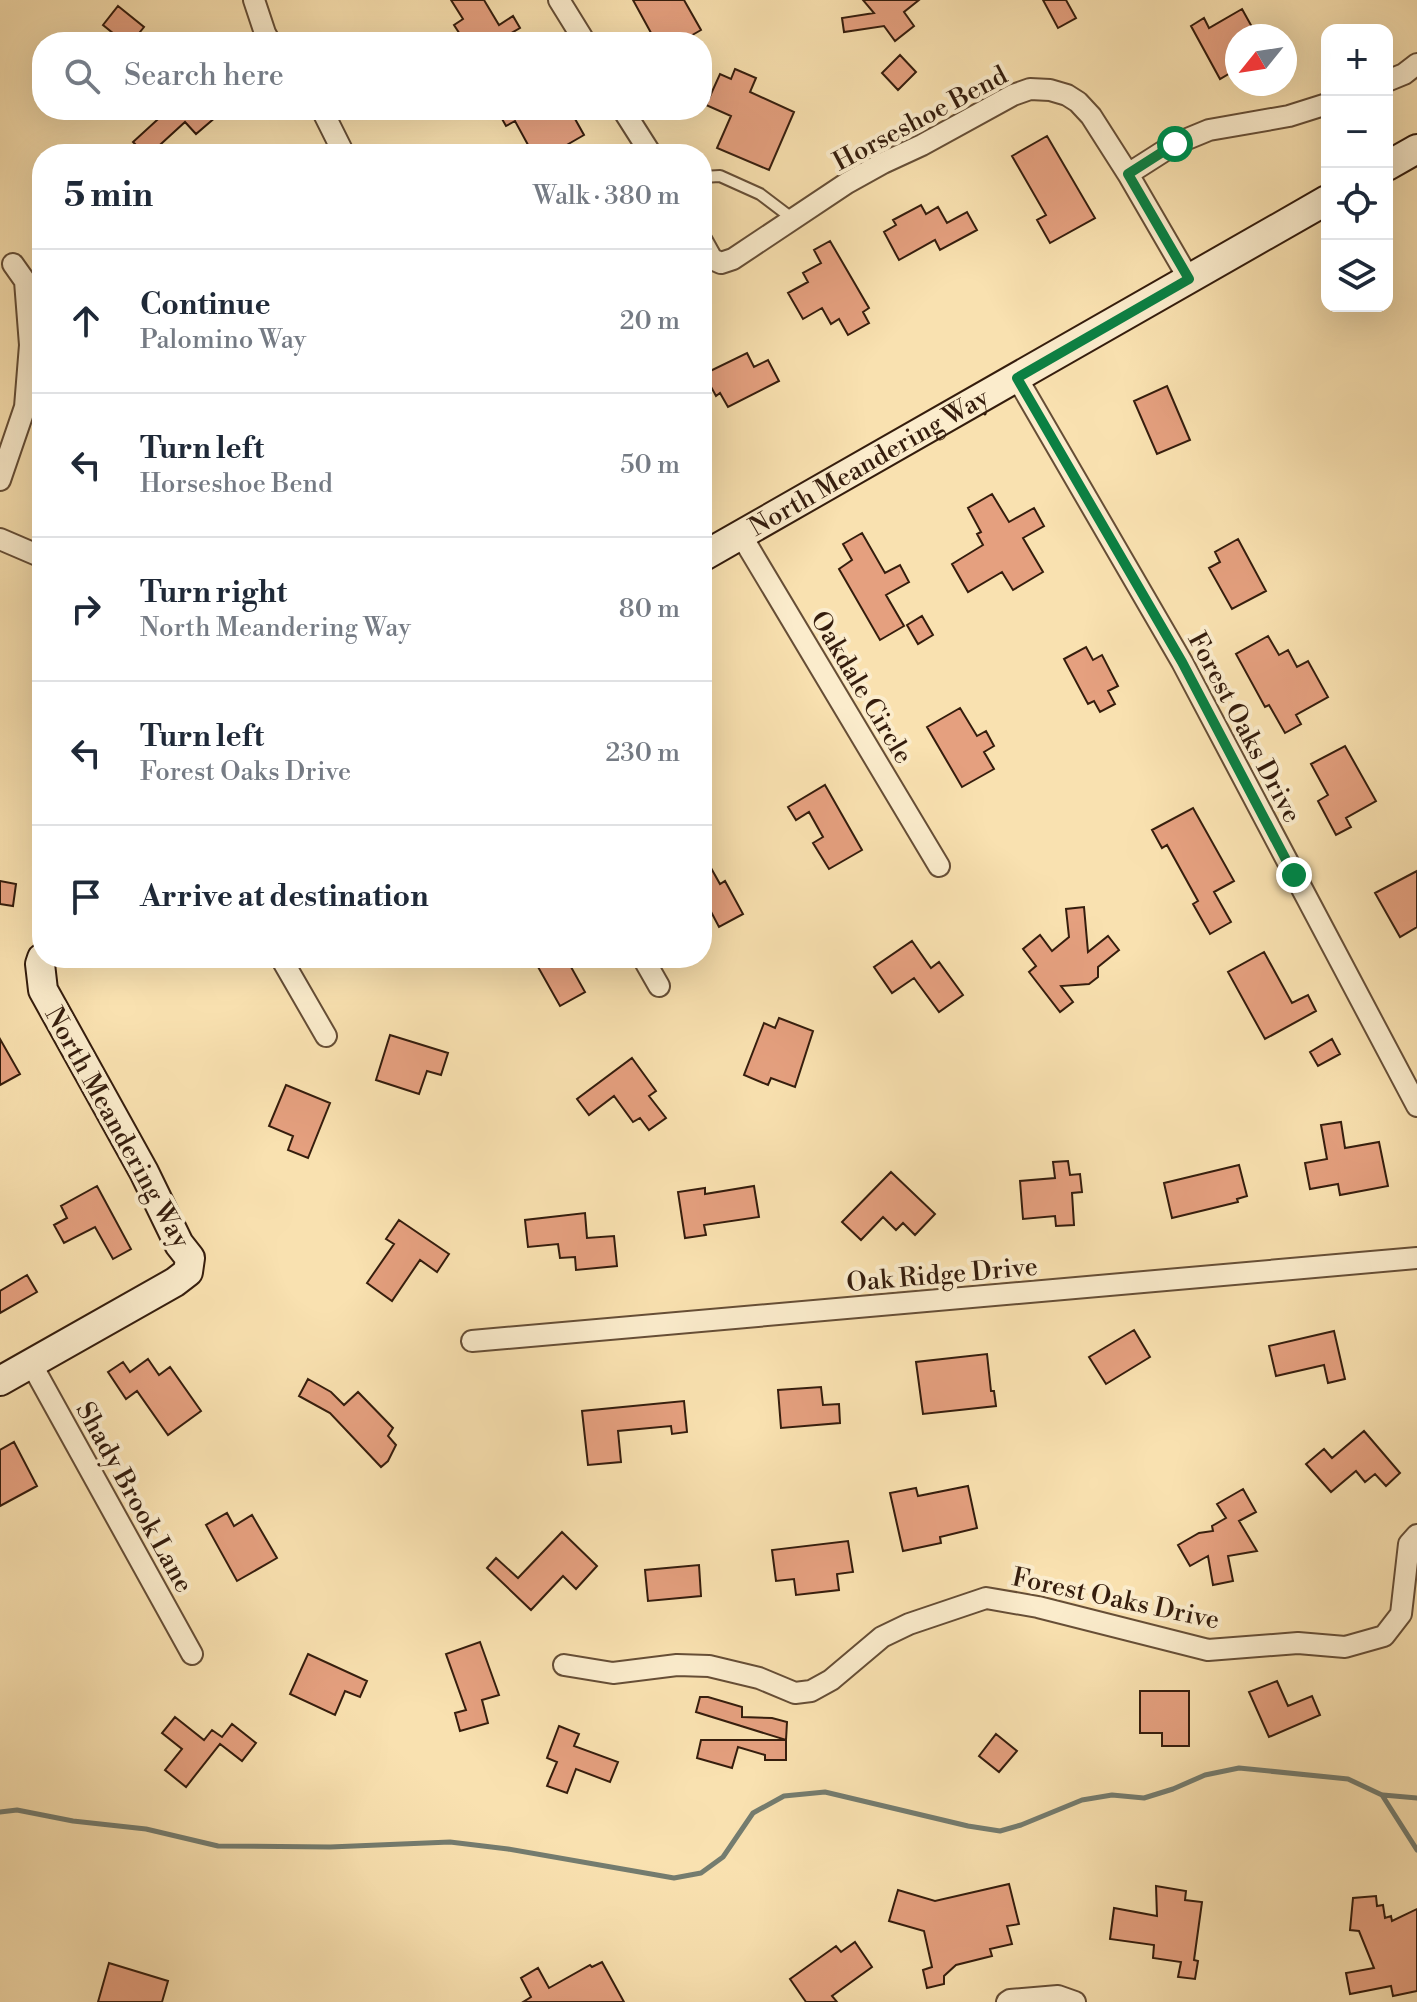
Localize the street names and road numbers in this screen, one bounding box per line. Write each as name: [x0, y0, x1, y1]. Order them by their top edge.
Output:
street label: Horseshoe Bend: [828, 59, 1013, 178]
street label: North Meandering Way: [744, 381, 995, 544]
street label: Oakdale Circle: [803, 605, 919, 770]
street label: Forest Oaks Drive: [1180, 627, 1308, 828]
street label: North Meandering Way: [37, 1001, 197, 1254]
street label: Oak Ridge Drive: [845, 1251, 1039, 1299]
street label: Shady Brook Lane: [68, 1397, 200, 1598]
street label: Forest Oaks Drive: [1009, 1561, 1222, 1637]

